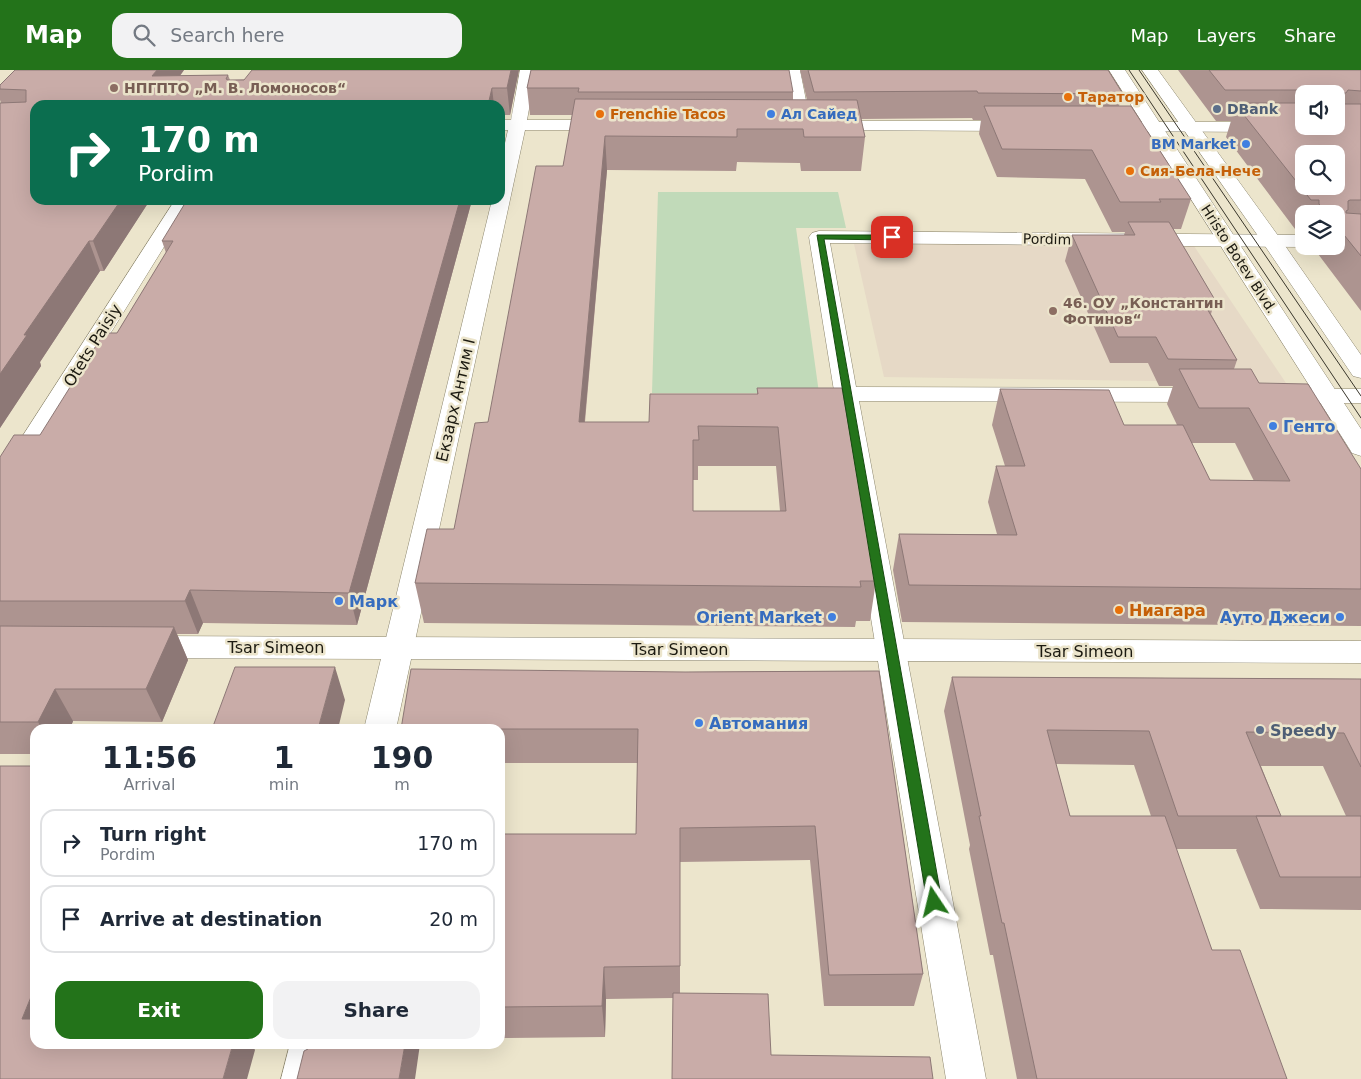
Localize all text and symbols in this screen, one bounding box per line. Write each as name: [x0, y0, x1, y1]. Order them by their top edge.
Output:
search box: [112, 13, 462, 58]
text: Map: [25, 21, 82, 49]
icon: search: [130, 21, 158, 49]
text: Search here: [170, 24, 284, 46]
text: Map: [1130, 25, 1168, 46]
text: Layers: [1196, 25, 1256, 46]
text: Share: [1284, 25, 1336, 46]
place label: НПГПТО „М. В. Ломоносов“: [124, 80, 346, 96]
marker: НПГПТО „М. В. Ломоносов“: [108, 82, 120, 94]
map controls: [1295, 85, 1345, 255]
button: sound: [1295, 85, 1345, 135]
place label: Таратор: [1078, 89, 1144, 105]
marker: Таратор: [1062, 91, 1074, 103]
place label: DBank: [1227, 101, 1279, 117]
marker: DBank: [1211, 103, 1223, 115]
place label: Frenchie Tacos: [610, 106, 726, 122]
place label: Ал Сайед: [781, 106, 857, 122]
marker: Frenchie Tacos: [594, 108, 606, 120]
marker: Ал Сайед: [765, 108, 777, 120]
icon: right: [55, 120, 120, 185]
text: 170 m: [138, 120, 260, 160]
place label: BM Market: [1151, 136, 1236, 152]
marker: BM Market: [1240, 138, 1252, 150]
button: search: [1295, 145, 1345, 195]
text: Pordim: [138, 161, 214, 186]
place label: Сия-Бела-Нече: [1140, 163, 1261, 179]
marker: Сия-Бела-Нече: [1124, 165, 1136, 177]
street label: Hristo Botev Blvd.: [1198, 202, 1280, 316]
button: layers: [1295, 205, 1345, 255]
pin: [871, 216, 913, 258]
icon: arrive: [878, 223, 906, 251]
street label: Pordim: [1023, 231, 1071, 247]
place label: 46. ОУ „Константин Фотинов“: [1063, 295, 1223, 327]
street label: Otets Paisiy: [60, 300, 125, 390]
marker: 46. ОУ „Константин Фотинов“: [1047, 305, 1059, 317]
street label: Екзарх Антим I: [432, 337, 479, 464]
place label: Генто: [1283, 417, 1335, 436]
marker: Генто: [1267, 420, 1279, 432]
place label: Марк: [349, 592, 398, 611]
marker: Марк: [333, 595, 345, 607]
place label: Ниагара: [1129, 601, 1206, 620]
marker: Ниагара: [1113, 604, 1125, 616]
place label: Orient Market: [696, 608, 822, 627]
place label: Ауто Джеси: [1220, 608, 1330, 627]
marker: Orient Market: [826, 611, 838, 623]
marker: Ауто Джеси: [1334, 611, 1346, 623]
street label: Tsar Simeon: [227, 638, 324, 657]
street label: Tsar Simeon: [631, 640, 728, 659]
street label: Tsar Simeon: [1036, 642, 1133, 661]
place label: Автомания: [709, 714, 808, 733]
marker: Автомания: [693, 717, 705, 729]
place label: Speedy: [1270, 721, 1337, 740]
marker: Speedy: [1254, 724, 1266, 736]
text: 11:56: [102, 740, 197, 775]
text: 1: [273, 740, 294, 775]
text: 190: [371, 740, 433, 775]
text: Arrival: [123, 775, 175, 794]
text: min: [269, 775, 299, 794]
text: m: [394, 775, 410, 794]
text: Turn right: [100, 823, 206, 845]
icon: right: [57, 829, 85, 857]
text: 170 m: [417, 832, 478, 854]
text: Pordim: [100, 845, 155, 864]
position arrow: [907, 875, 959, 927]
icon: arrive: [57, 905, 85, 933]
text: Arrive at destination: [100, 908, 322, 930]
text: 20 m: [429, 908, 478, 930]
button: Exit: [55, 981, 263, 1039]
button: Share: [273, 981, 480, 1039]

